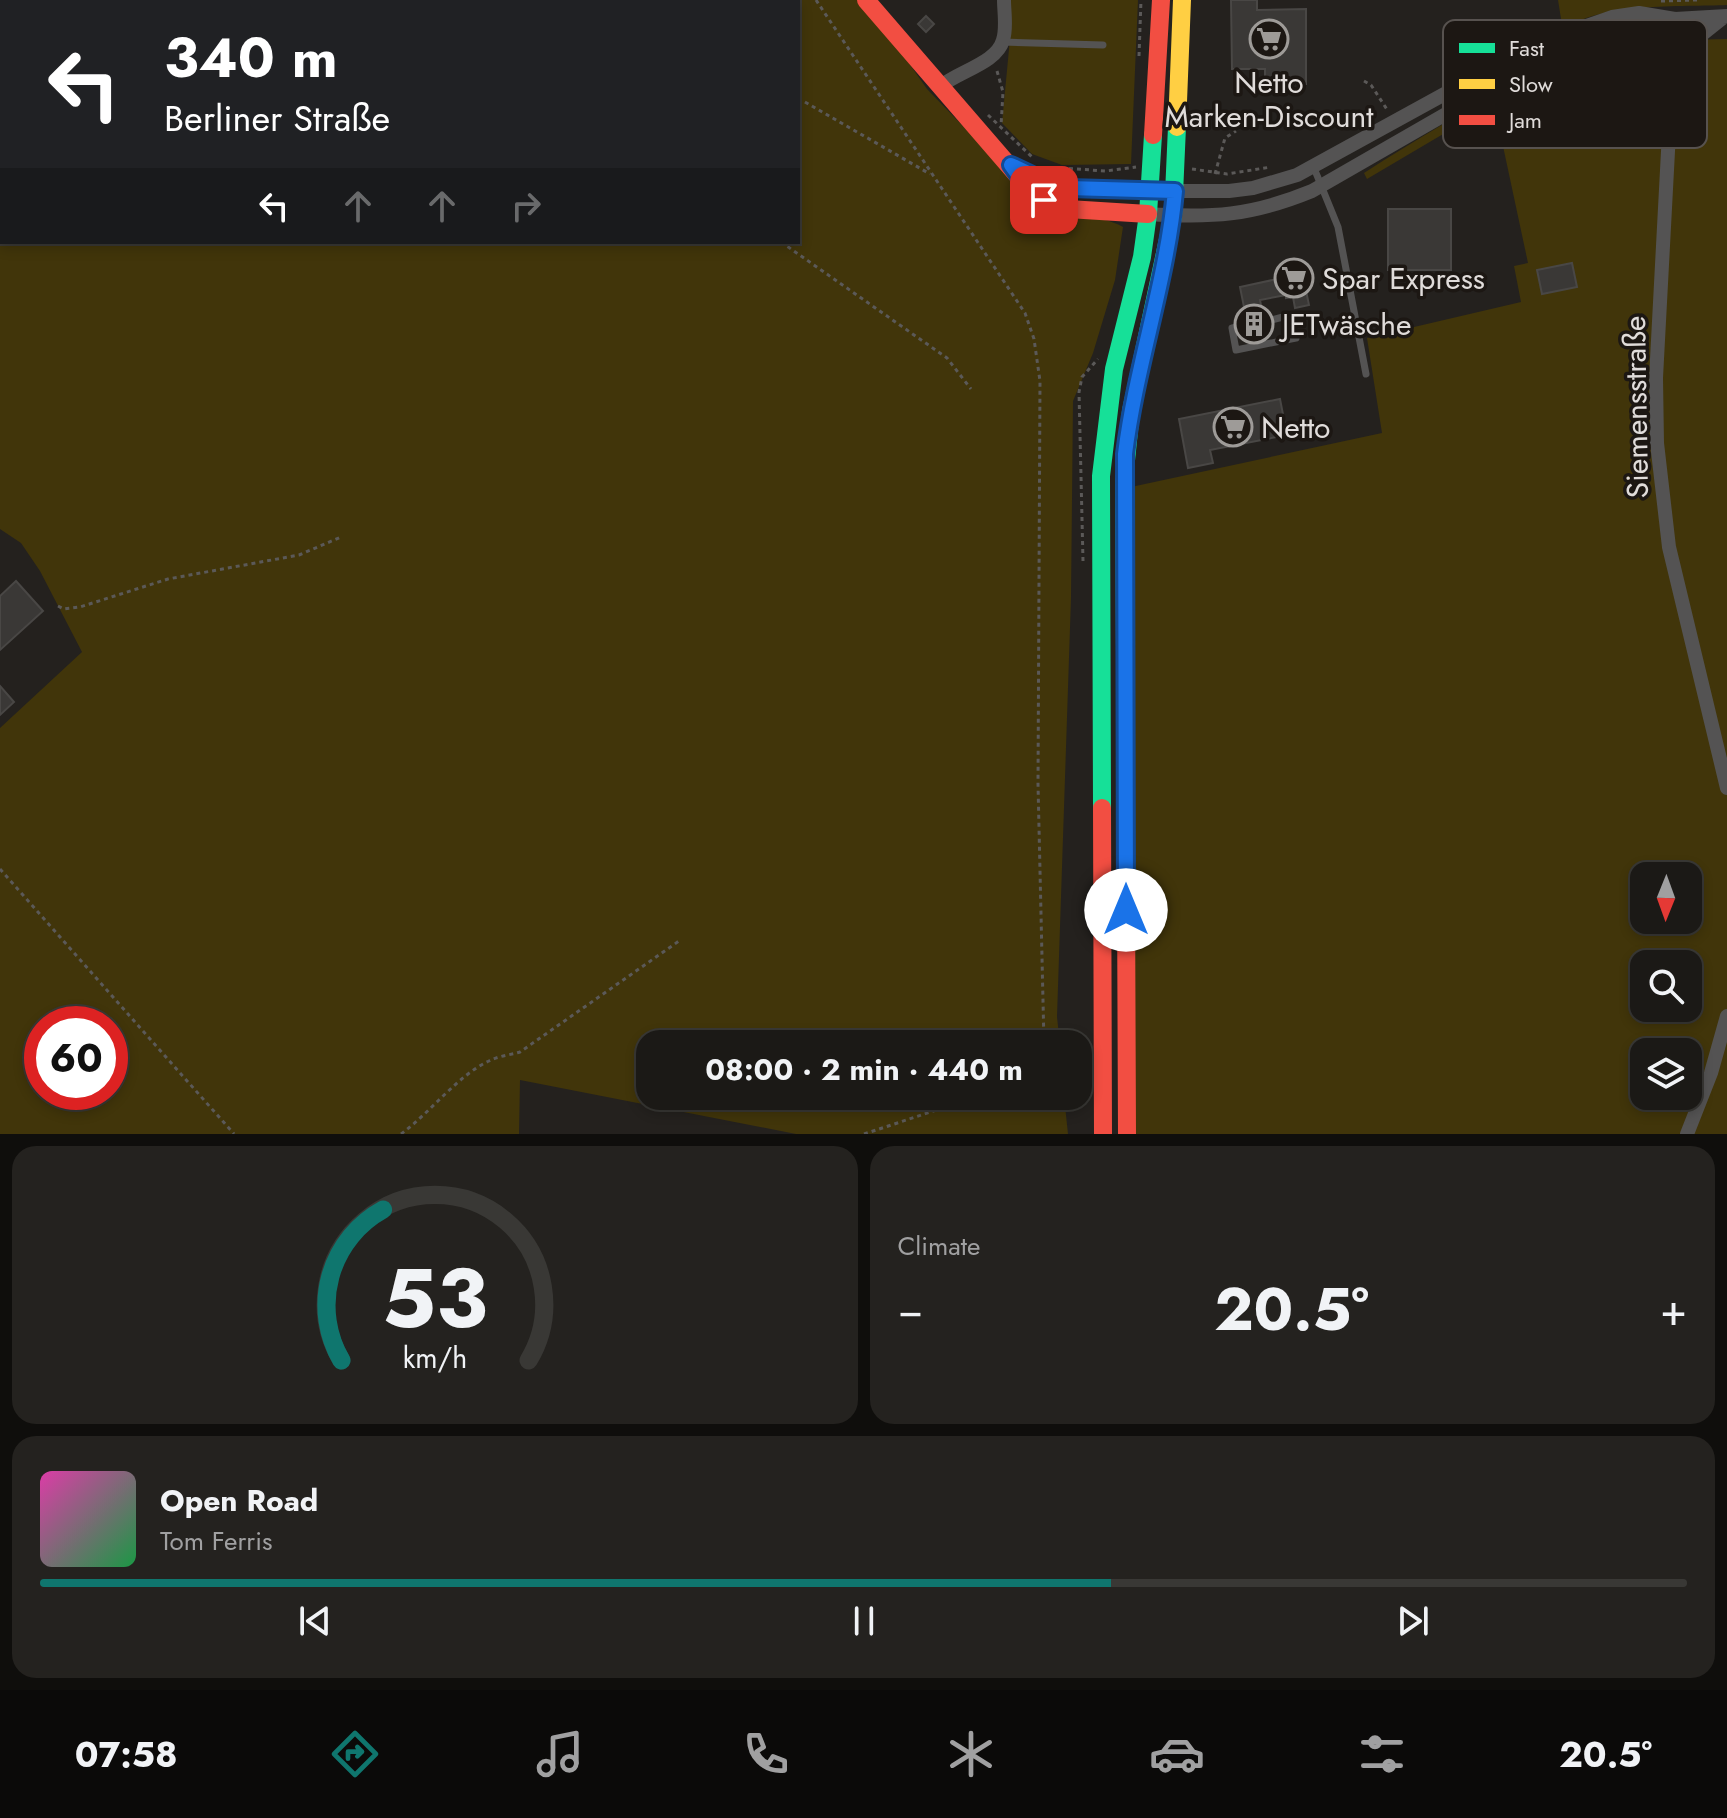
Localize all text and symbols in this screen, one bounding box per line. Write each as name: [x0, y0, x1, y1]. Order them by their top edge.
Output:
text: 340 m: [164, 17, 338, 98]
supermarket icon: Netto Marken-Discount: [1248, 18, 1290, 60]
legend: [1443, 20, 1707, 148]
icon: left: [32, 32, 136, 136]
text: Fast: [1509, 32, 1545, 64]
place label: Netto Marken-Discount: [1165, 61, 1374, 138]
text: Slow: [1509, 68, 1553, 100]
text: Berliner Straße: [164, 92, 390, 144]
text: Jam: [1506, 104, 1542, 136]
pin: [1010, 166, 1078, 234]
icon: arrive: [1022, 178, 1066, 222]
icon: left: [252, 184, 296, 228]
icon: ahead: [336, 184, 380, 228]
icon: ahead: [420, 184, 464, 228]
icon: right: [504, 184, 548, 228]
supermarket icon: Spar Express: [1273, 257, 1315, 299]
place label: Spar Express: [1322, 257, 1485, 300]
building icon: JETwäsche: [1233, 303, 1275, 345]
place label: JETwäsche: [1278, 303, 1411, 346]
street label: Siemensstraße: [1613, 315, 1659, 499]
supermarket icon: Netto: [1212, 406, 1254, 448]
place label: Netto: [1261, 406, 1330, 449]
north arrow: [1630, 862, 1702, 934]
map controls: [1630, 862, 1702, 1110]
position arrow: [1084, 868, 1168, 952]
button: search: [1630, 950, 1702, 1022]
speed limit sign: 60: [24, 1006, 128, 1110]
button: layers: [1630, 1038, 1702, 1110]
text: 08:00 · 2 min · 440 m: [705, 1048, 1023, 1091]
text: Climate: [898, 1227, 980, 1265]
text: 53: [382, 1238, 487, 1358]
text: 20.5°: [1214, 1266, 1369, 1353]
text: −: [898, 1278, 923, 1342]
text: +: [1660, 1278, 1687, 1342]
text: km/h: [402, 1337, 467, 1379]
text: Open Road: [160, 1479, 318, 1522]
text: Tom Ferris: [160, 1522, 272, 1560]
icon: previous: [293, 1599, 337, 1643]
icon: pause: [842, 1599, 886, 1643]
icon: next: [1391, 1599, 1435, 1643]
icon: directions: [327, 1726, 383, 1782]
icon: music: [532, 1726, 588, 1782]
icon: phone: [738, 1726, 794, 1782]
icon: climate: [943, 1726, 999, 1782]
icon: car: [1149, 1726, 1205, 1782]
icon: filters: [1354, 1726, 1410, 1782]
text: 07:58: [75, 1728, 178, 1780]
text: 20.5°: [1559, 1728, 1652, 1780]

